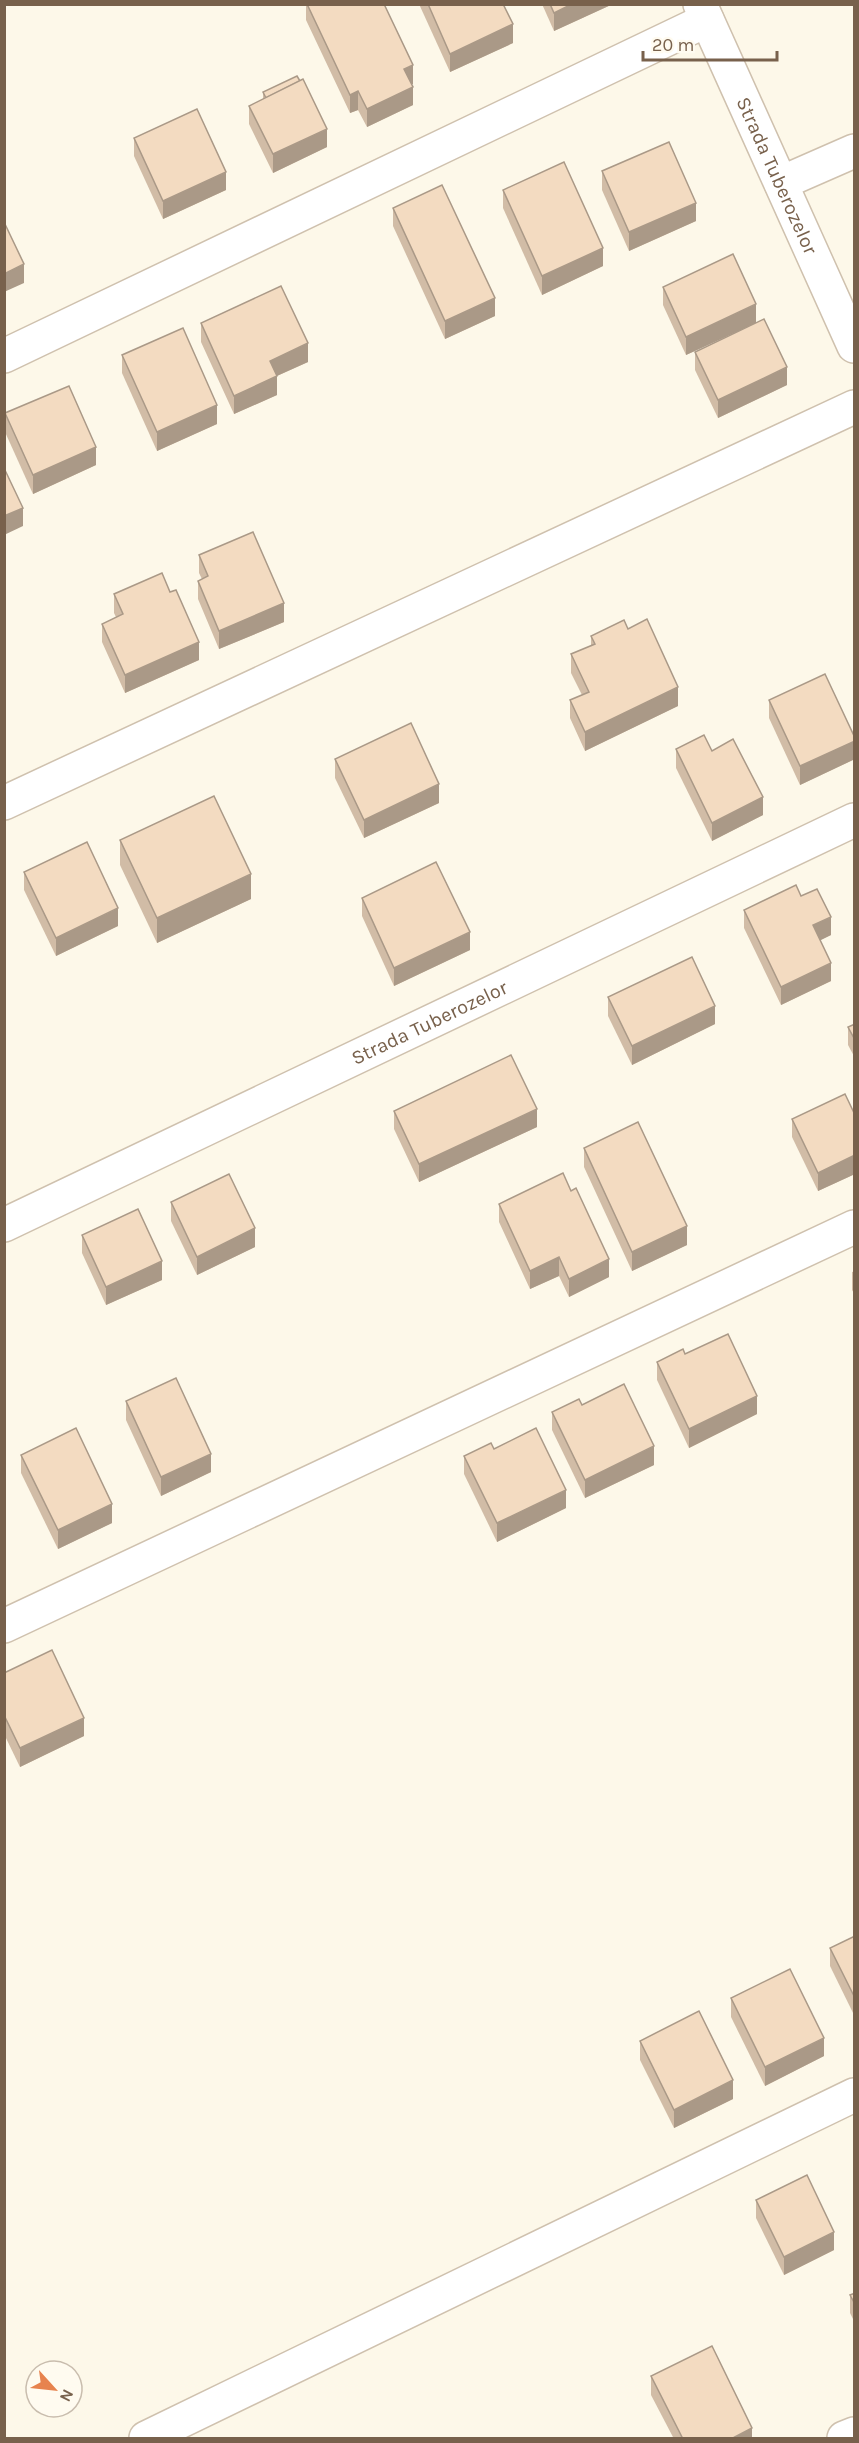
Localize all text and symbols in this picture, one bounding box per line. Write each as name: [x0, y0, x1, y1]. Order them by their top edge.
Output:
scale bar: [643, 24, 776, 62]
text: 20 m: [652, 34, 694, 56]
street label: Strada Tuberozelor: [731, 93, 822, 259]
street label: Strada Tuberozelor: [348, 976, 512, 1070]
north arrow: [24, 2359, 84, 2419]
text: N: [56, 2386, 78, 2405]

